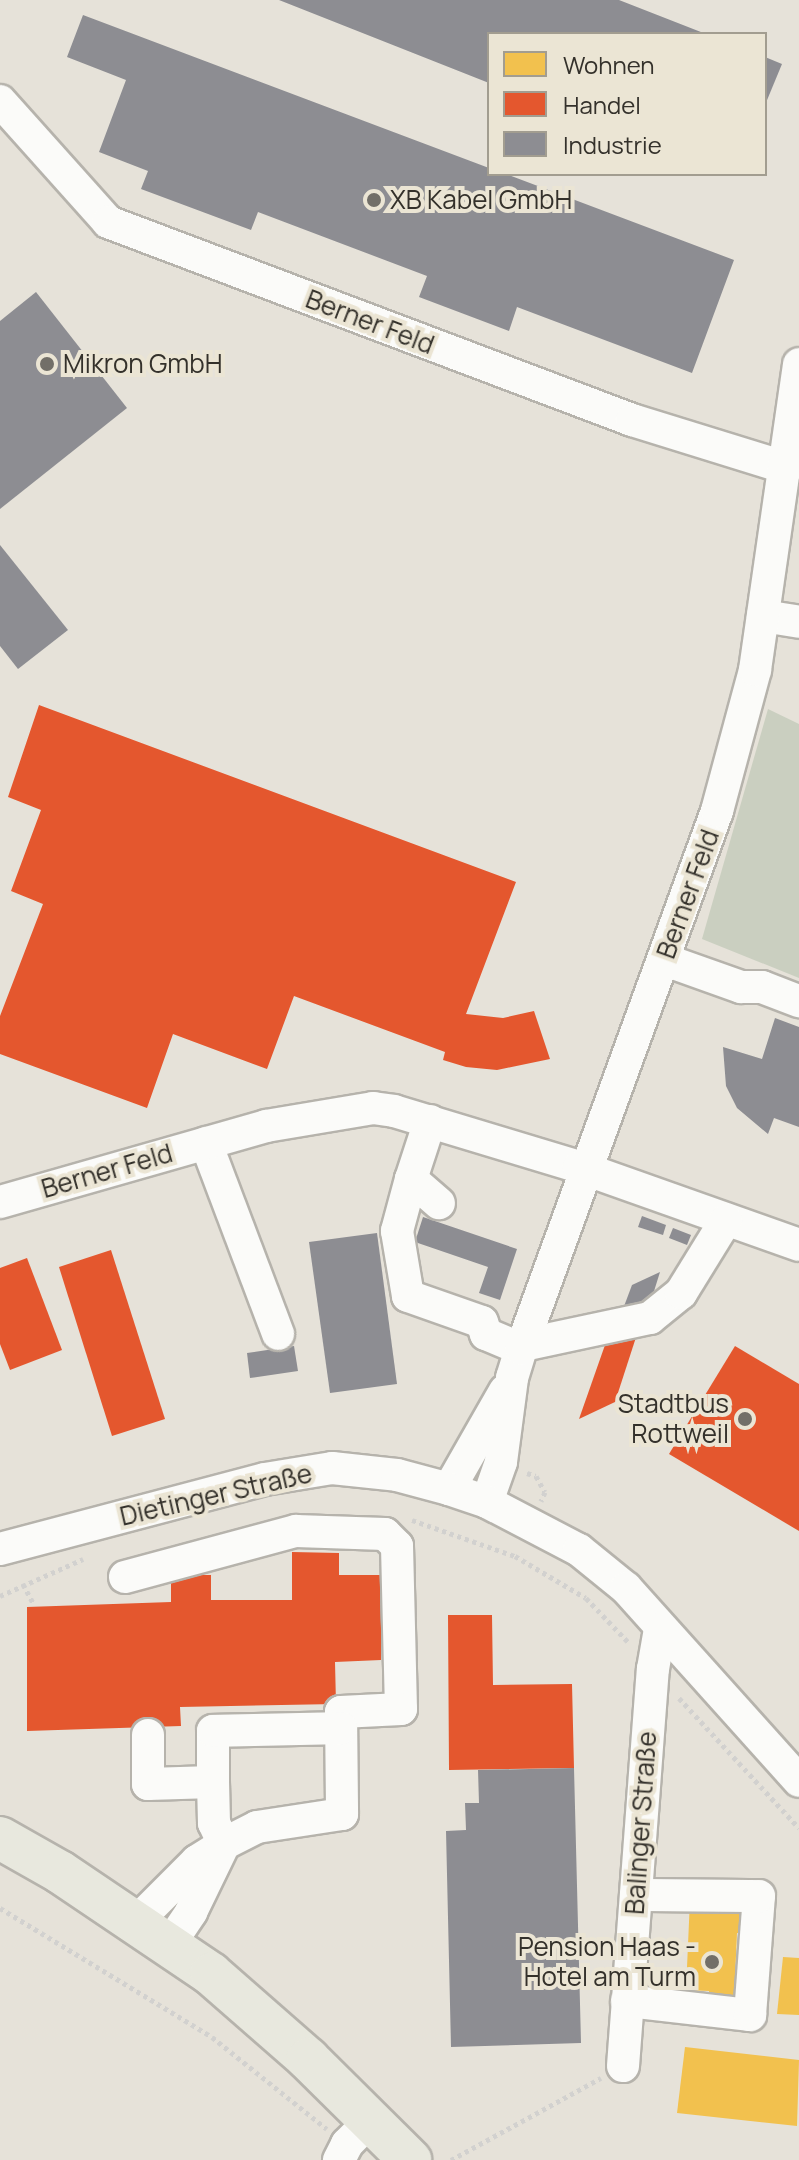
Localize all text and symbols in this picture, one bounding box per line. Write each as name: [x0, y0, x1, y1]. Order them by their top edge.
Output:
legend: [487, 32, 767, 176]
text: Wohnen: [563, 48, 655, 81]
text: Handel: [563, 88, 641, 121]
text: Industrie: [563, 128, 662, 161]
place label: XB Kabel GmbH: [390, 184, 572, 216]
marker: XB Kabel GmbH: [365, 191, 383, 209]
street label: Berner Feld: [301, 283, 439, 361]
place label: Mikron GmbH: [63, 348, 223, 380]
marker: Mikron GmbH: [38, 355, 56, 373]
street label: Berner Feld: [650, 825, 726, 963]
street label: Berner Feld: [38, 1137, 176, 1205]
place label: Stadtbus Rottweil: [618, 1388, 729, 1450]
marker: Stadtbus Rottweil: [736, 1410, 754, 1428]
street label: Dietinger Straße: [117, 1458, 315, 1532]
street label: Balinger Straße: [619, 1730, 663, 1916]
place label: Pension Haas - Hotel am Turm: [518, 1931, 696, 1992]
marker: Pension Haas - Hotel am Turm: [703, 1953, 721, 1971]

